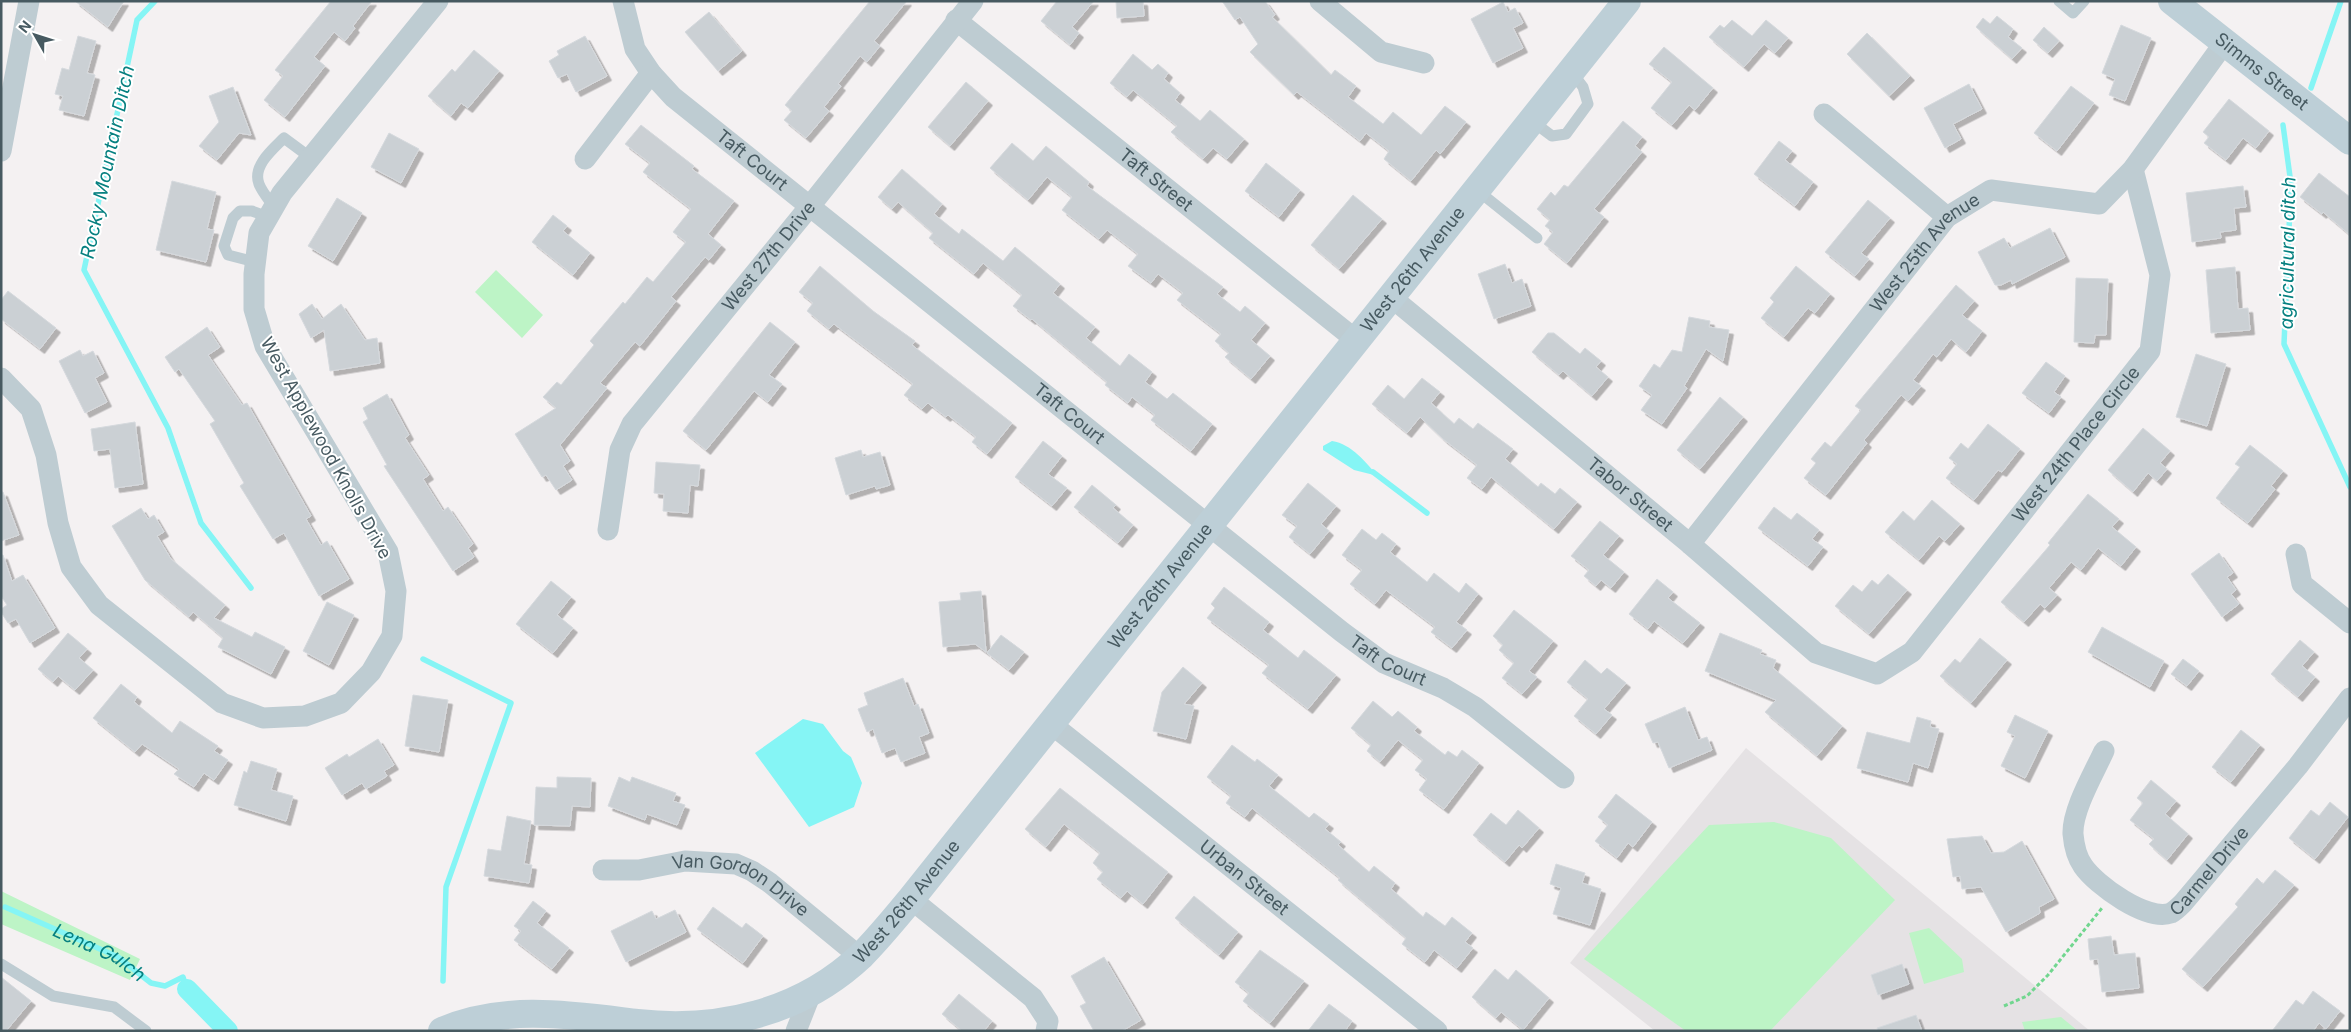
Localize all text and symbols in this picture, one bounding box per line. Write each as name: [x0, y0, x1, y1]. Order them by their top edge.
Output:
north arrow: [10, 10, 60, 60]
text: N: [15, 17, 34, 36]
street label: Simms Street: [2211, 28, 2313, 114]
water label: Rocky Mountain Ditch: [76, 63, 139, 261]
street label: Taft Court: [713, 125, 792, 195]
street label: Taft Street: [1115, 144, 1197, 215]
water label: agricultural ditch: [2275, 176, 2300, 330]
street label: West 25th Avenue: [1865, 189, 1983, 316]
street label: West 27th Drive: [718, 197, 819, 315]
street label: West 26th Avenue: [1356, 202, 1469, 336]
street label: West Applewood Knolls Drive: [257, 333, 396, 562]
street label: West 24th Place Circle: [2008, 362, 2144, 526]
street label: Taft Court: [1030, 379, 1109, 448]
street label: Tabor Street: [1583, 453, 1678, 536]
street label: West 26th Avenue: [1104, 519, 1217, 653]
street label: Taft Court: [1346, 630, 1430, 690]
street label: Carmel Drive: [2165, 822, 2253, 920]
street label: West 26th Avenue: [849, 835, 964, 968]
street label: Urban Street: [1195, 835, 1293, 919]
street label: Van Gordon Drive: [670, 850, 813, 921]
water label: Lena Gulch: [49, 919, 150, 987]

